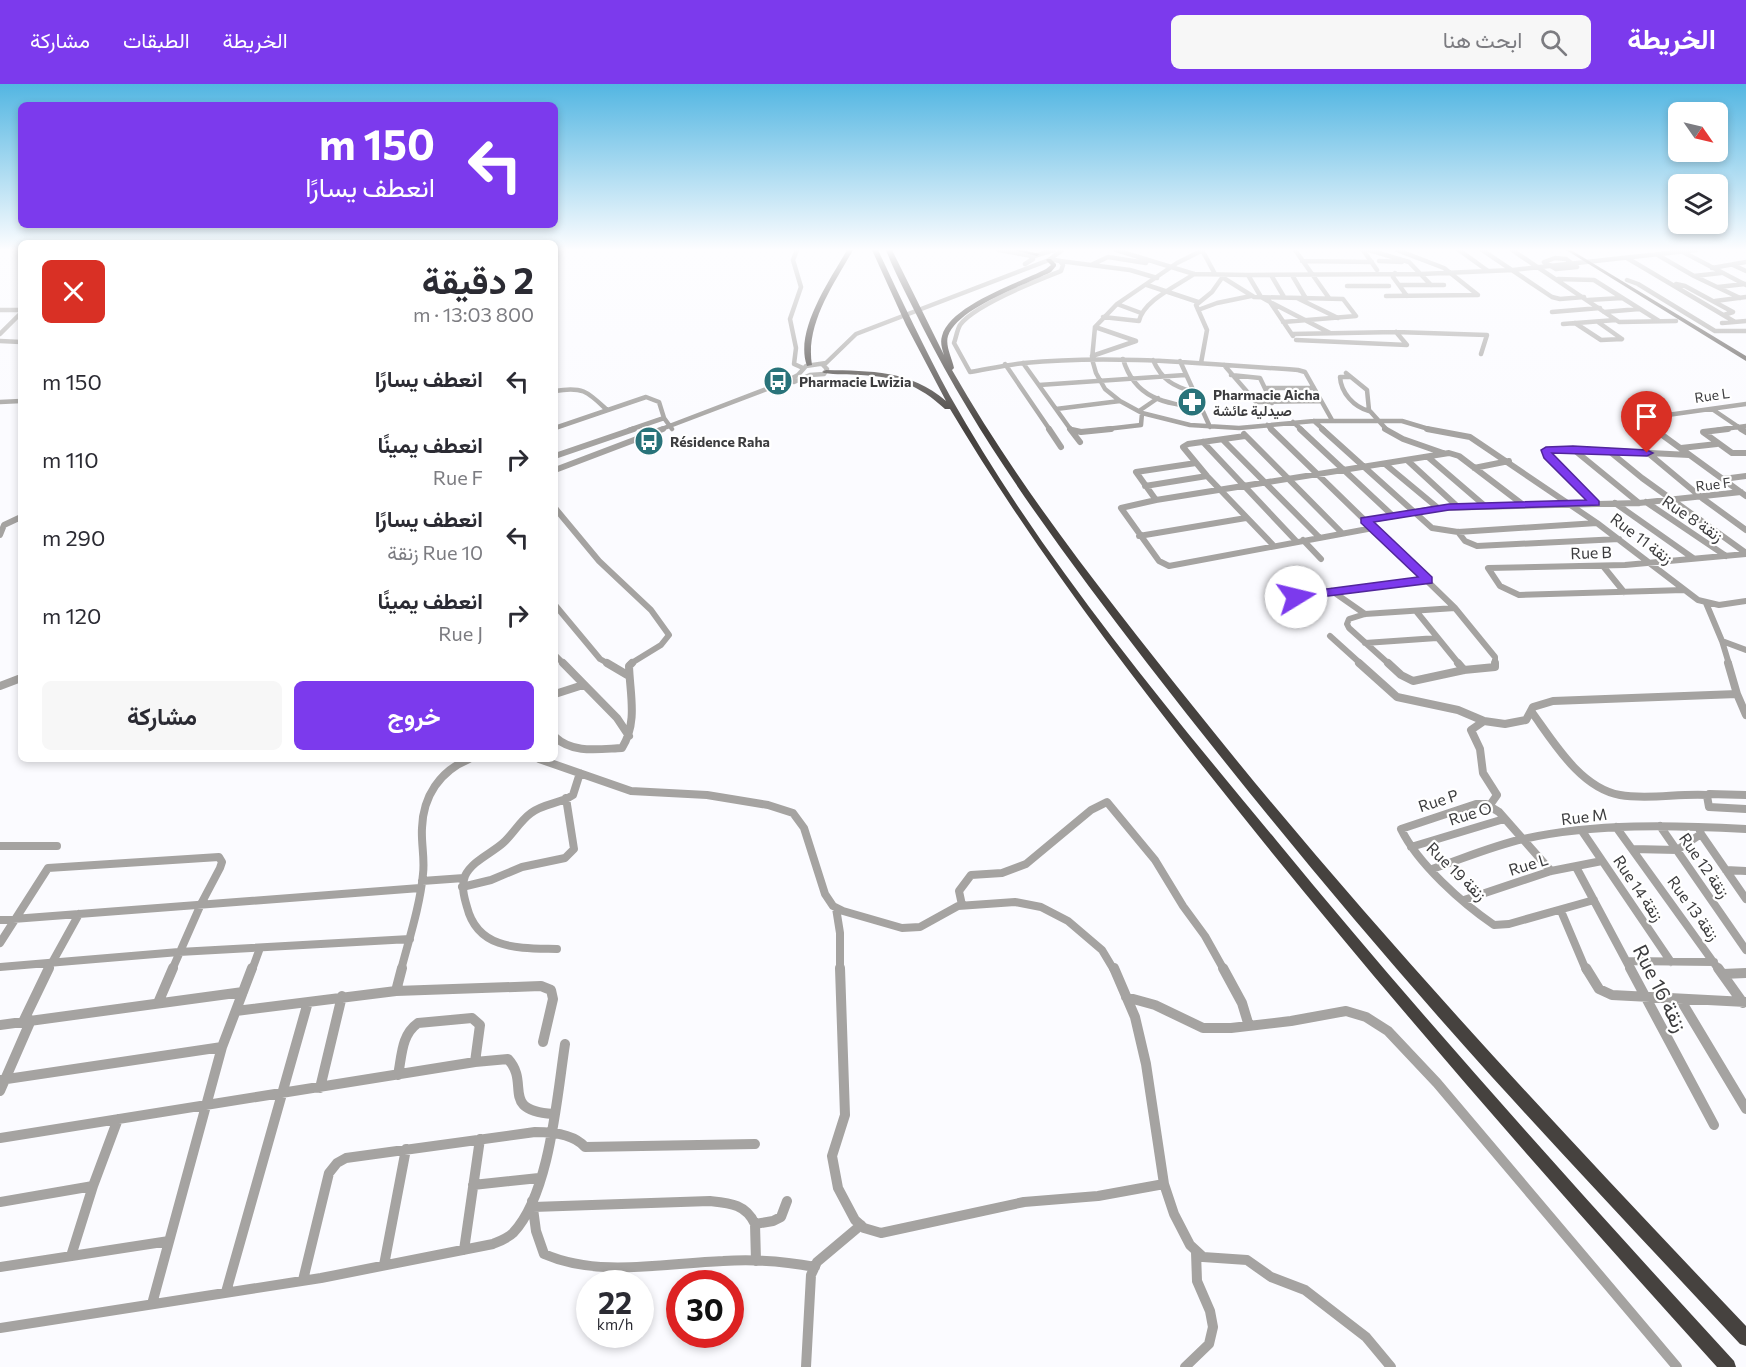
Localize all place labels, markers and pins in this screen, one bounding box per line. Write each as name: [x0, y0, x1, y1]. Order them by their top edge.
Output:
bus stop icon: Pharmacie Lwizia: [762, 365, 794, 397]
place label: Pharmacie Lwizia: [799, 373, 911, 390]
pharmacy icon: Pharmacie Aicha صيدلية عائشة: [1176, 386, 1208, 418]
place label: Pharmacie Aicha صيدلية عائشة: [1213, 386, 1320, 420]
pin: [1621, 391, 1672, 453]
bus stop icon: Résidence Raha: [633, 425, 665, 457]
place label: Résidence Raha: [670, 433, 770, 450]

